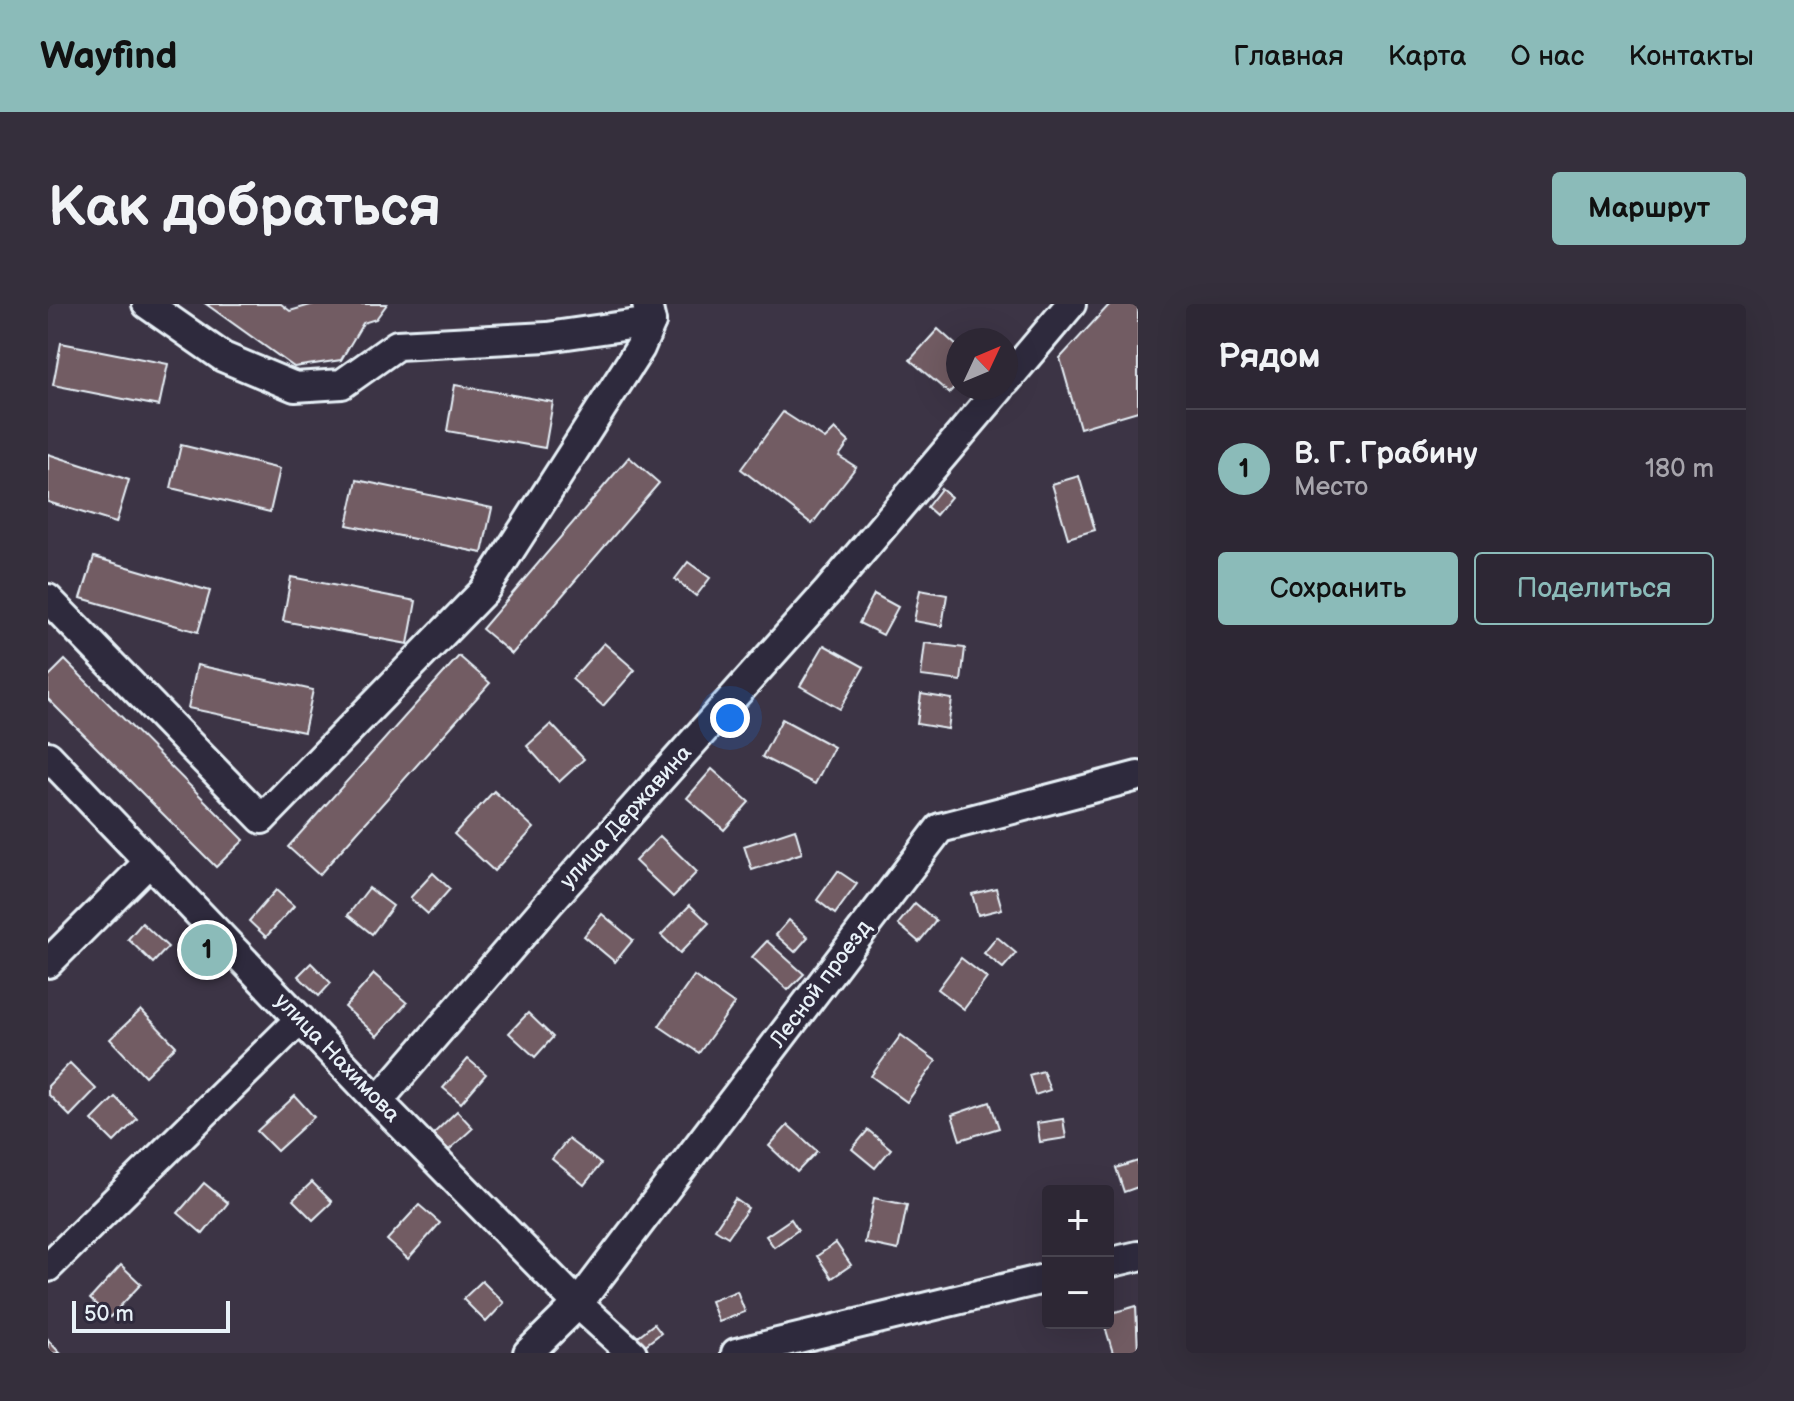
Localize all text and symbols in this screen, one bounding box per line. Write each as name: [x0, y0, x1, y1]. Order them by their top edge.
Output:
text: Wayfind: [40, 34, 178, 79]
text: Главная: [1233, 40, 1344, 73]
text: Карта: [1388, 40, 1467, 73]
text: О нас: [1511, 40, 1584, 73]
text: Контакты: [1628, 40, 1754, 73]
button: Маршрут: [1552, 172, 1746, 245]
text: Как добраться: [48, 175, 441, 242]
north arrow: [946, 328, 1018, 400]
text: Рядом: [1218, 336, 1320, 377]
text: В. Г. Грабину: [1294, 436, 1478, 472]
text: 1: [1239, 454, 1249, 485]
text: 180 m: [1645, 454, 1714, 485]
text: Место: [1294, 472, 1368, 503]
button: Сохранить: [1218, 552, 1458, 625]
button: Поделиться: [1474, 552, 1714, 625]
your location: [710, 698, 750, 738]
street label: улица Державина: [554, 740, 698, 894]
street label: Лесной проезд: [764, 915, 878, 1054]
pin: 1: [181, 920, 233, 980]
street label: улица Нахимова: [269, 988, 405, 1128]
map controls: [1042, 1185, 1114, 1329]
button: +: [1042, 1185, 1114, 1257]
button: −: [1042, 1257, 1114, 1329]
scale bar: [72, 1297, 230, 1333]
text: 50 m: [84, 1301, 134, 1328]

